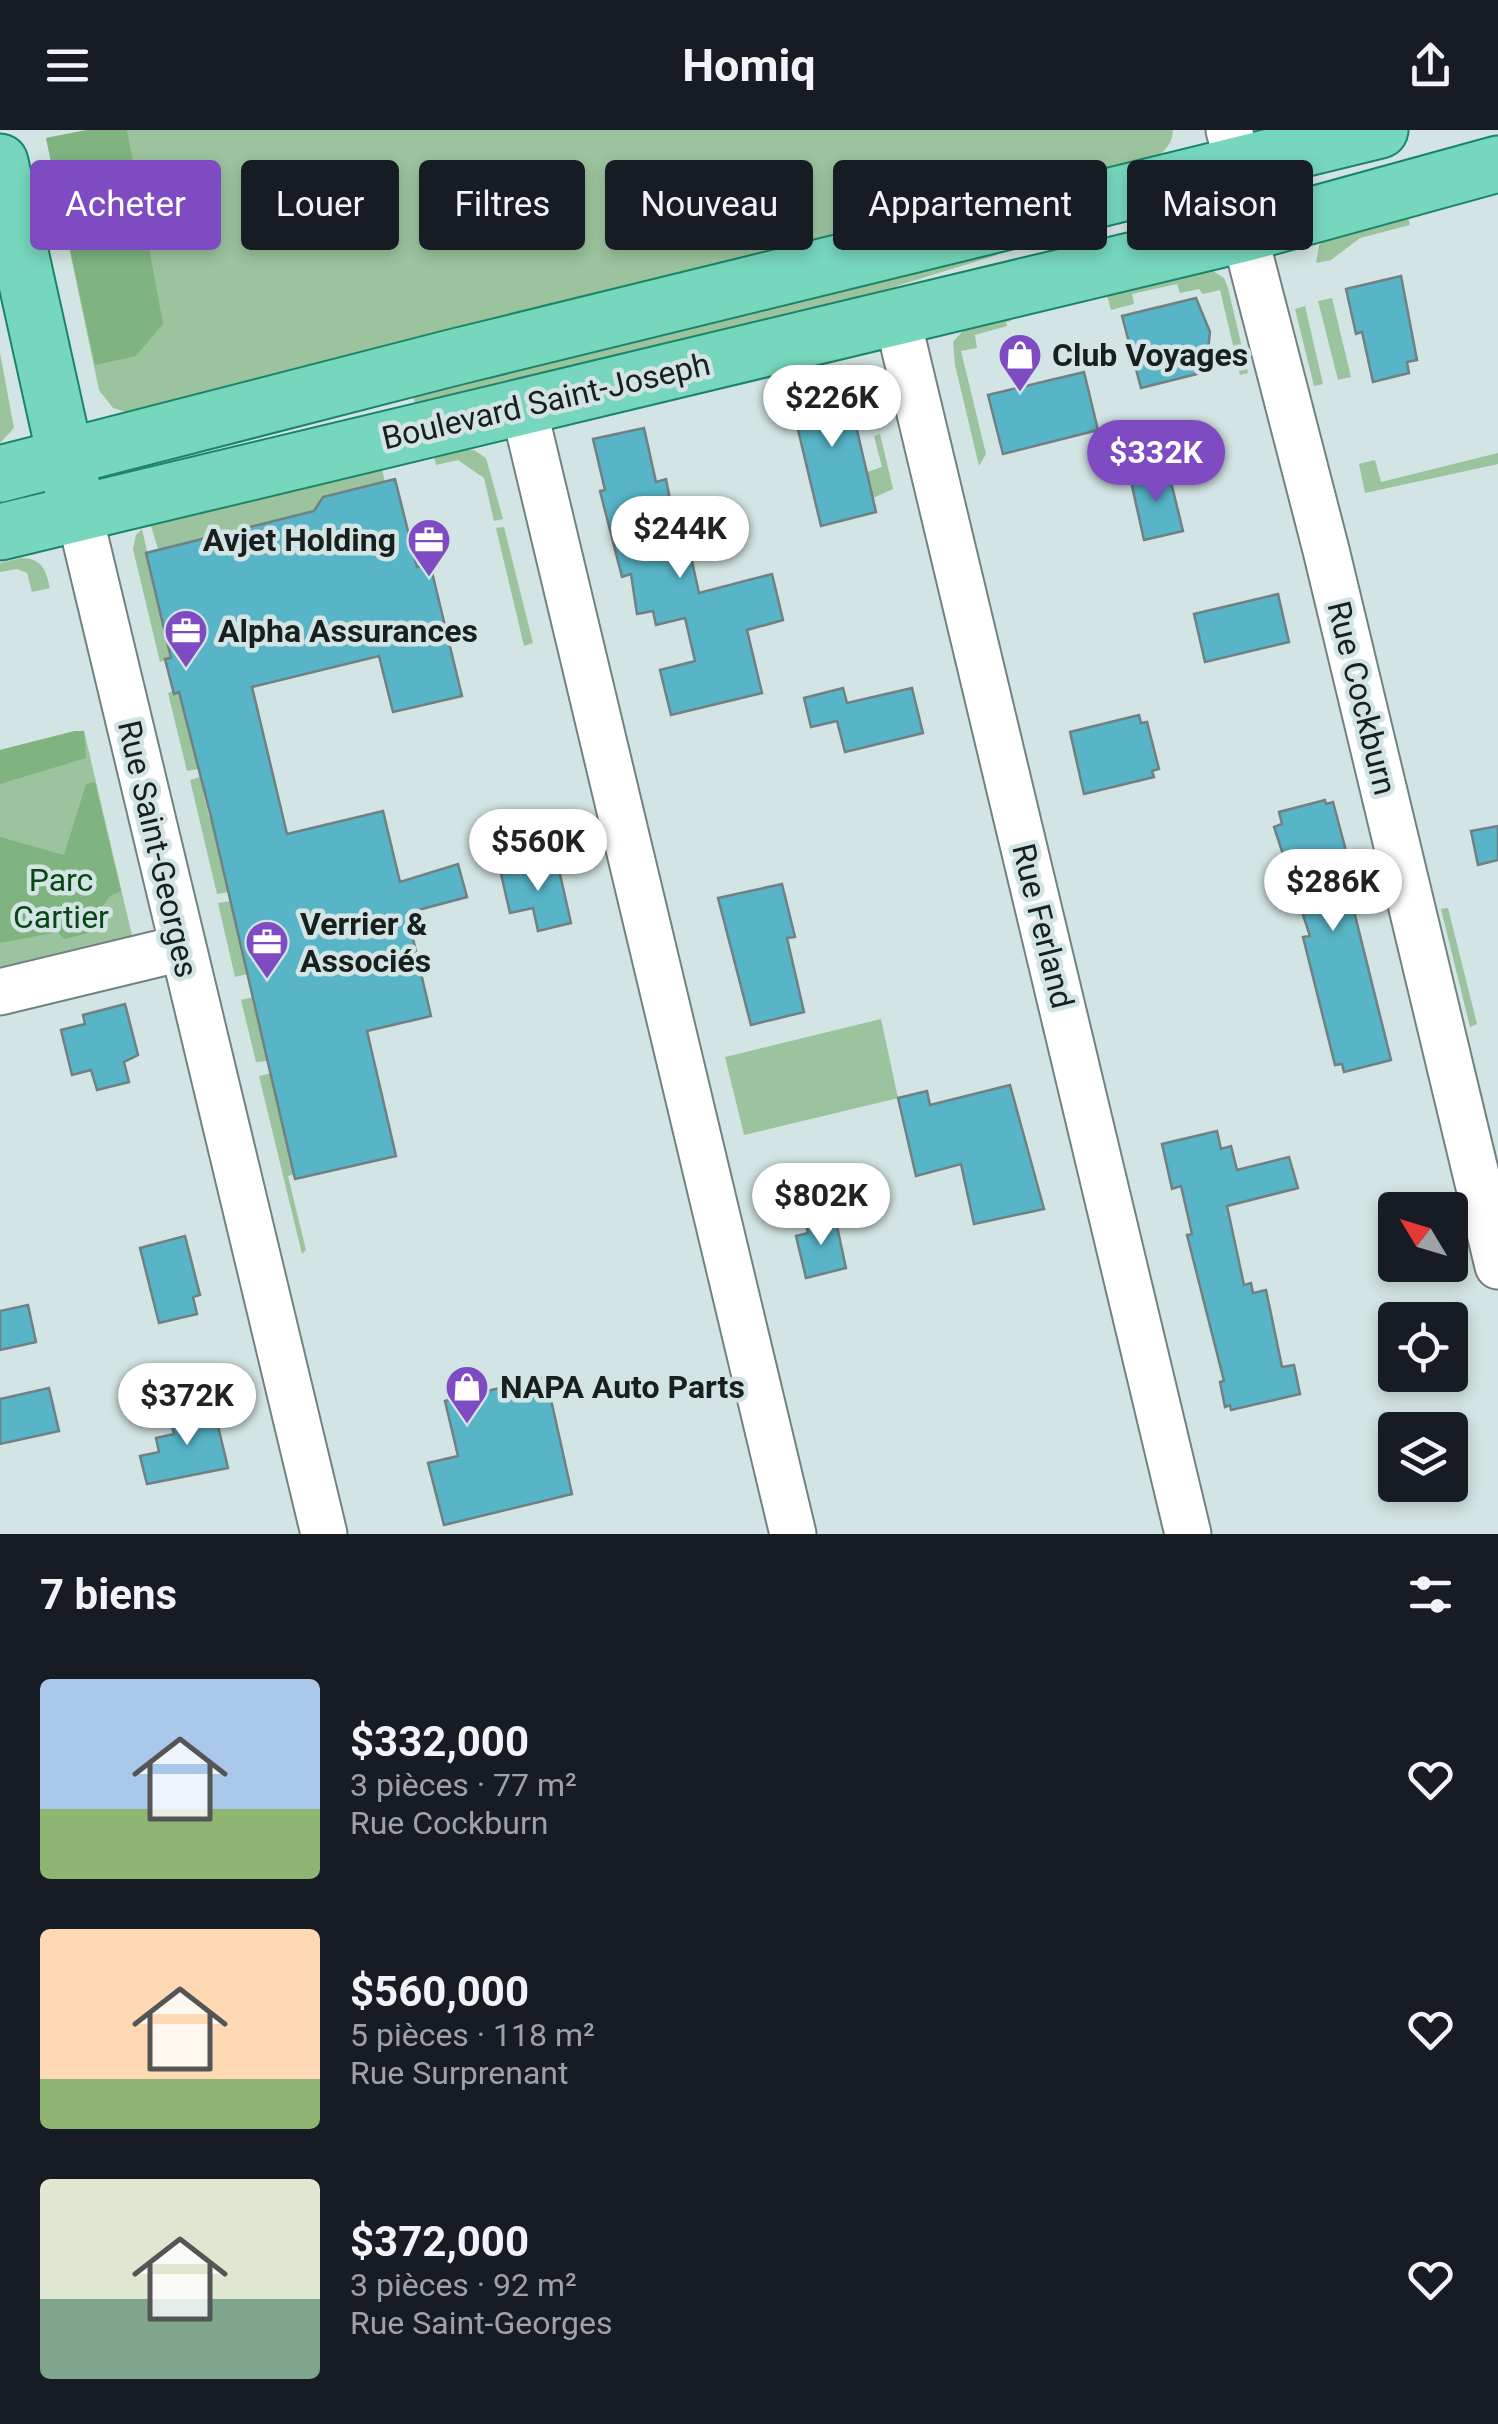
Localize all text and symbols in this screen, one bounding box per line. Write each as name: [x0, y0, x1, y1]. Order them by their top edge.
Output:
icon: menu: [40, 38, 95, 93]
icon: share: [1403, 38, 1458, 93]
text: Homiq: [682, 39, 816, 92]
chip: Acheter: [30, 160, 221, 250]
chip: Louer: [241, 160, 399, 250]
chip: Filtres: [419, 160, 585, 250]
chip: Nouveau: [605, 160, 813, 250]
chip: Appartement: [833, 160, 1107, 250]
chip: Maison: [1127, 160, 1313, 250]
shop icon: Club Voyages: [997, 332, 1043, 393]
place label: Club Voyages: [1052, 336, 1248, 374]
street label: Boulevard Saint-Joseph: [378, 345, 714, 457]
pin: $226K: [762, 365, 902, 450]
text: $226K: [785, 378, 879, 416]
pin: $332K: [1086, 420, 1226, 505]
text: $332K: [1109, 433, 1203, 471]
pin: $244K: [610, 496, 750, 581]
text: $244K: [633, 509, 727, 547]
office icon: Avjet Holding: [406, 517, 452, 578]
place label: Avjet Holding: [203, 521, 396, 559]
street label: Rue Cockburn: [1320, 597, 1404, 799]
office icon: Alpha Assurances: [163, 608, 209, 669]
place label: Alpha Assurances: [218, 612, 478, 650]
street label: Rue Saint-Georges: [110, 717, 206, 981]
pin: $560K: [468, 809, 608, 894]
text: $560K: [491, 822, 585, 860]
street label: Rue Ferland: [1004, 840, 1082, 1012]
pin: $286K: [1263, 849, 1403, 934]
park label: Parc Cartier: [13, 861, 109, 936]
text: $286K: [1286, 862, 1380, 900]
place label: Verrier & Associés: [300, 905, 431, 980]
office icon: Verrier & Associés: [244, 919, 290, 980]
pin: $802K: [751, 1163, 891, 1248]
text: $802K: [774, 1176, 868, 1214]
north arrow: [1378, 1192, 1468, 1282]
map controls: [1378, 1192, 1468, 1502]
button: locate: [1378, 1302, 1468, 1392]
pin: $372K: [117, 1363, 257, 1448]
shop icon: NAPA Auto Parts: [444, 1364, 490, 1425]
place label: NAPA Auto Parts: [500, 1368, 745, 1406]
text: $372K: [140, 1376, 234, 1414]
button: layers: [1378, 1412, 1468, 1502]
icon: filters: [1403, 1567, 1458, 1622]
text: 7 biens: [40, 1570, 177, 1619]
text: $332,000: [350, 1717, 529, 1766]
icon: home: [120, 1719, 240, 1839]
icon: heart: [1403, 1752, 1458, 1807]
text: 3 pièces · 77 m²: [350, 1766, 577, 1804]
text: Rue Cockburn: [350, 1804, 548, 1842]
text: $560,000: [350, 1967, 529, 2016]
icon: home: [120, 1969, 240, 2089]
icon: heart: [1403, 2002, 1458, 2057]
text: 5 pièces · 118 m²: [350, 2016, 595, 2054]
text: Rue Surprenant: [350, 2054, 568, 2092]
text: $372,000: [350, 2217, 529, 2266]
icon: home: [120, 2219, 240, 2339]
icon: heart: [1403, 2252, 1458, 2307]
text: 3 pièces · 92 m²: [350, 2266, 577, 2304]
text: Rue Saint-Georges: [350, 2304, 612, 2342]

